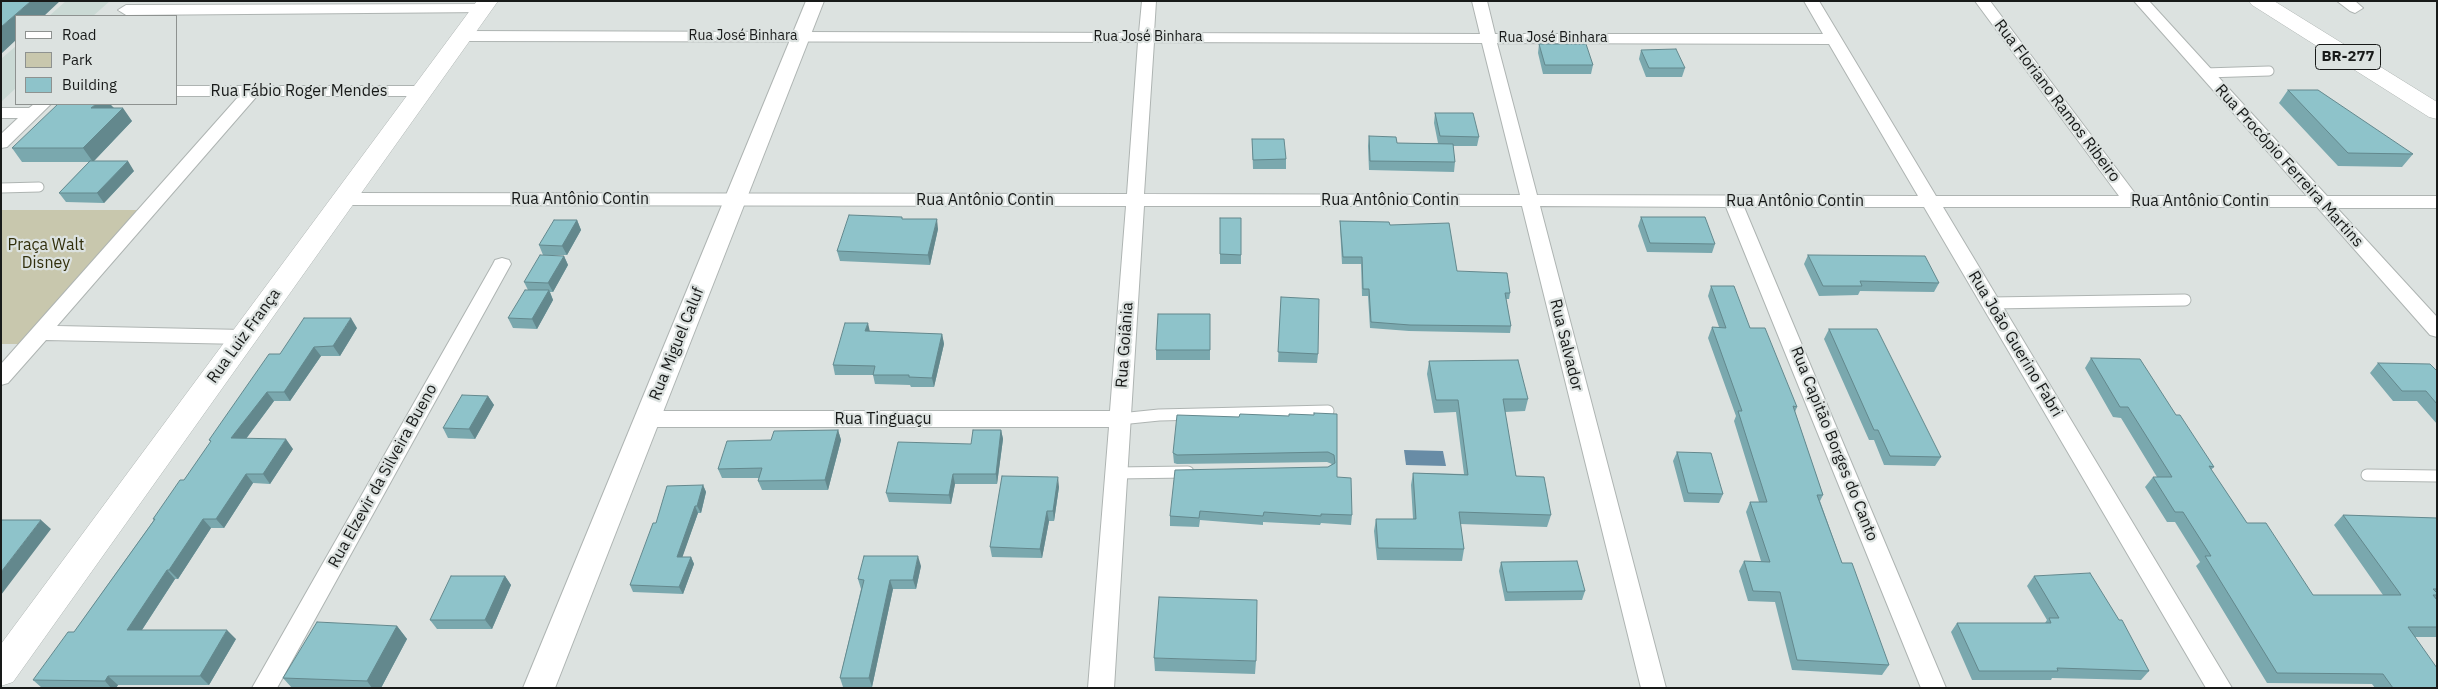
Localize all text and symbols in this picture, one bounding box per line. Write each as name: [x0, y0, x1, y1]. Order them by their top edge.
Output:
legend: [15, 15, 178, 105]
street label: Rua Floriano Ramos Ribeiro: [1990, 16, 2124, 186]
text: Road: [62, 25, 97, 44]
street label: Rua José Binhara: [688, 28, 798, 44]
street label: Rua José Binhara: [1093, 29, 1203, 45]
street label: Rua José Binhara: [1498, 30, 1608, 46]
road number: BR-277: [2316, 44, 2380, 70]
text: Park: [62, 50, 92, 69]
text: Building: [62, 75, 117, 94]
street label: Rua Fábio Roger Mendes: [211, 81, 387, 101]
street label: Rua Procópio Ferreira Martins: [2211, 81, 2367, 251]
street label: Rua Antônio Contin: [511, 189, 649, 209]
street label: Rua Antônio Contin: [916, 190, 1054, 210]
street label: Rua Antônio Contin: [1321, 190, 1459, 210]
street label: Rua Antônio Contin: [1726, 191, 1864, 211]
street label: Rua Antônio Contin: [2131, 191, 2269, 211]
park label: Praça Walt Disney: [8, 235, 84, 273]
street label: Rua João Guerino Fabri: [1964, 268, 2066, 420]
street label: Rua Luiz França: [203, 285, 285, 387]
street label: Rua Miguel Caluf: [646, 285, 708, 403]
street label: Rua Salvador: [1545, 297, 1587, 393]
street label: Rua Goiânia: [1112, 301, 1138, 389]
street label: Rua Capitão Borges do Canto: [1786, 344, 1882, 544]
street label: Rua Elzevir da Silveira Bueno: [324, 381, 442, 571]
street label: Rua Tinguaçu: [834, 409, 932, 429]

